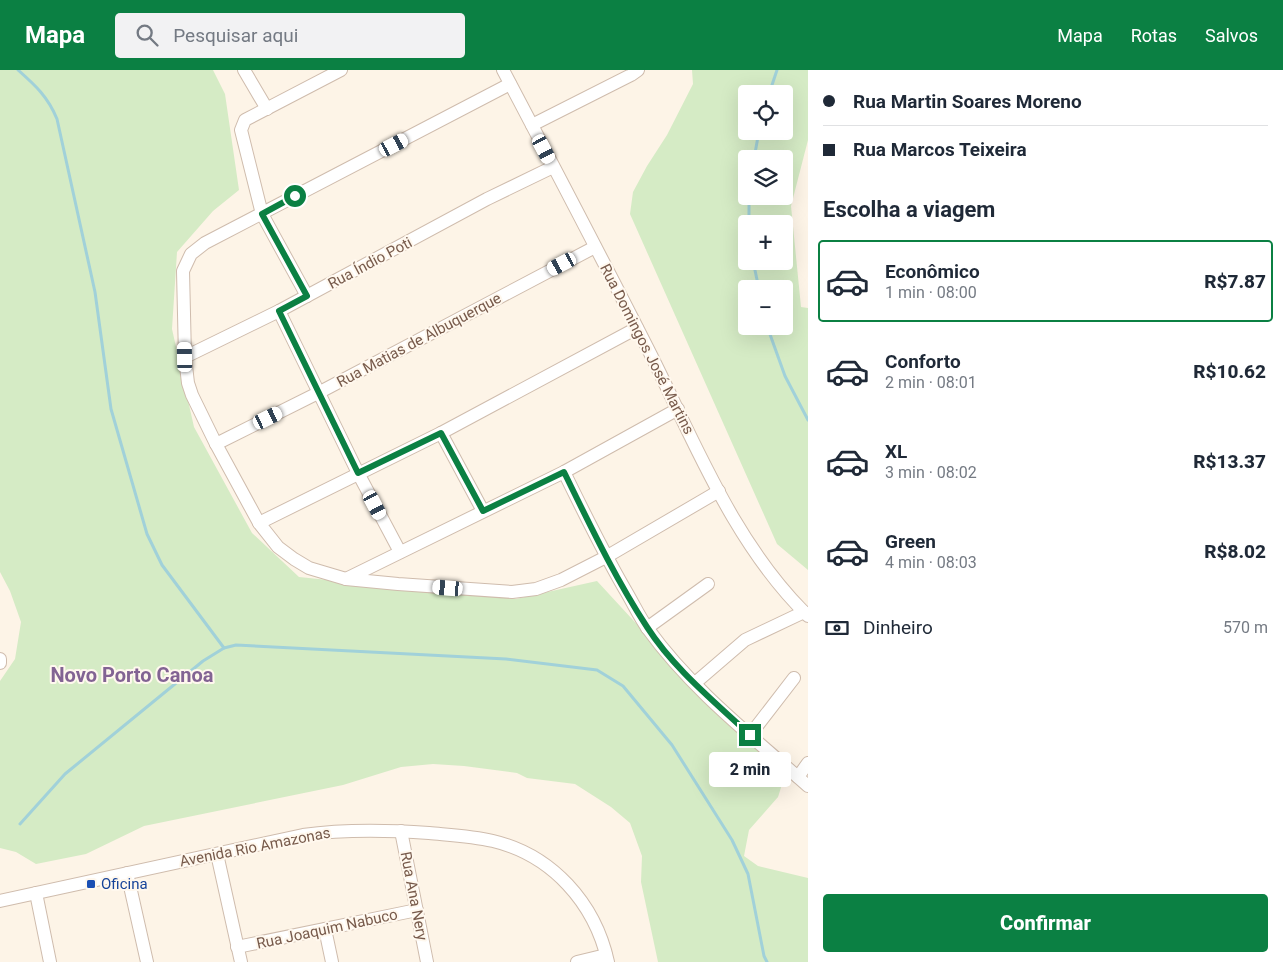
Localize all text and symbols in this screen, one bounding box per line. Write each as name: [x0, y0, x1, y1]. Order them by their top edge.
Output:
search box: [115, 13, 465, 58]
text: Mapa: [25, 21, 85, 49]
icon: search: [133, 21, 161, 49]
text: Pesquisar aqui: [173, 24, 298, 47]
text: Mapa: [1057, 25, 1103, 46]
text: Rotas: [1131, 25, 1177, 46]
text: Salvos: [1205, 25, 1258, 46]
map controls: [738, 85, 793, 335]
button: locate: [738, 85, 793, 140]
text: Rua Martin Soares Moreno: [853, 90, 1082, 113]
car: [377, 131, 410, 159]
car: [530, 132, 557, 166]
text: Rua Marcos Teixeira: [853, 138, 1027, 161]
button: layers: [738, 150, 793, 205]
route start: [284, 185, 306, 207]
text: Escolha a viagem: [823, 197, 995, 222]
button: +: [738, 215, 793, 270]
street label: Rua Índio Poti: [325, 233, 415, 293]
car: [545, 250, 578, 278]
icon: car: [825, 259, 870, 304]
text: Econômico: [885, 260, 980, 283]
street label: Rua Domingos José Martins: [596, 261, 698, 437]
text: R$7.87: [1204, 270, 1266, 293]
button: −: [738, 280, 793, 335]
text: 1 min · 08:00: [885, 283, 977, 302]
street label: Rua Matias de Albuquerque: [334, 289, 504, 391]
car: [177, 342, 192, 372]
icon: car: [825, 349, 870, 394]
text: Conforto: [885, 350, 961, 373]
text: R$10.62: [1193, 360, 1266, 383]
text: 2 min · 08:01: [885, 373, 977, 392]
car: [251, 405, 284, 431]
icon: car: [825, 439, 870, 484]
text: XL: [885, 440, 907, 463]
text: R$13.37: [1193, 450, 1266, 473]
text: 3 min · 08:02: [885, 463, 977, 482]
car: [361, 488, 388, 522]
icon: car: [825, 529, 870, 574]
text: Green: [885, 530, 936, 553]
text: R$8.02: [1204, 540, 1266, 563]
text: 4 min · 08:03: [885, 553, 977, 572]
car: [432, 579, 463, 597]
icon: cash: [823, 614, 851, 642]
text: Dinheiro: [863, 616, 933, 639]
text: 570 m: [1223, 618, 1268, 637]
district label: Novo Porto Canoa: [50, 663, 214, 687]
route end: [739, 724, 761, 746]
callout: 2 min: [709, 752, 791, 788]
text: 2 min: [730, 760, 770, 779]
street label: Avenida Rio Amazonas: [178, 824, 332, 870]
street label: Rua Ana Nery: [397, 850, 431, 942]
place label: Oficina: [101, 875, 148, 893]
marker: Oficina: [85, 878, 97, 890]
button: Confirmar: [823, 894, 1268, 952]
street label: Rua Joaquim Nabuco: [255, 905, 399, 953]

